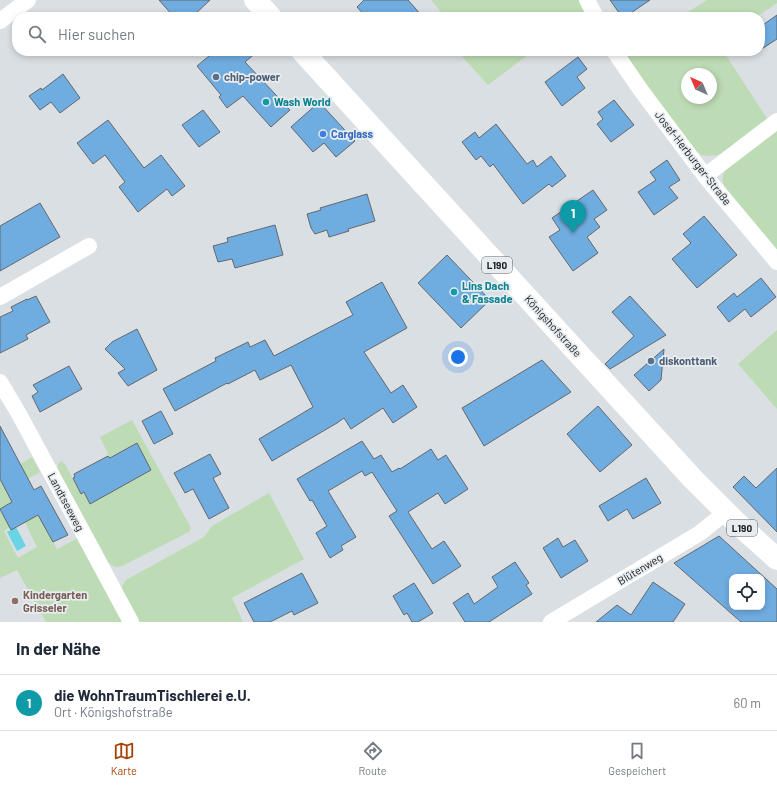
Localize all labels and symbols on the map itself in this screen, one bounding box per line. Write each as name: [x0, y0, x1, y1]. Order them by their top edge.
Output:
north arrow: [681, 68, 717, 104]
place label: chip-power: [224, 70, 281, 83]
marker: chip-power: [211, 72, 221, 82]
place label: Wash World: [274, 95, 331, 108]
marker: Wash World: [261, 97, 271, 107]
street label: Josef-Herburger-Straße: [653, 108, 734, 208]
place label: Carglass: [331, 127, 373, 140]
marker: Carglass: [318, 129, 328, 139]
pin: 1: [560, 200, 586, 233]
road number: L190: [482, 257, 512, 273]
place label: Lins Dach & Fassade: [462, 279, 512, 305]
marker: Lins Dach & Fassade: [449, 287, 459, 297]
street label: Königshofstraße: [522, 292, 585, 359]
your location: [448, 347, 468, 367]
place label: diskonttank: [659, 354, 717, 367]
marker: diskonttank: [646, 356, 656, 366]
street label: Landtseeweg: [46, 470, 87, 533]
road number: L190: [727, 520, 757, 536]
street label: Blütenweg: [615, 550, 665, 587]
place label: Kindergarten Grisseler: [23, 588, 87, 614]
marker: Kindergarten Grisseler: [10, 596, 20, 606]

